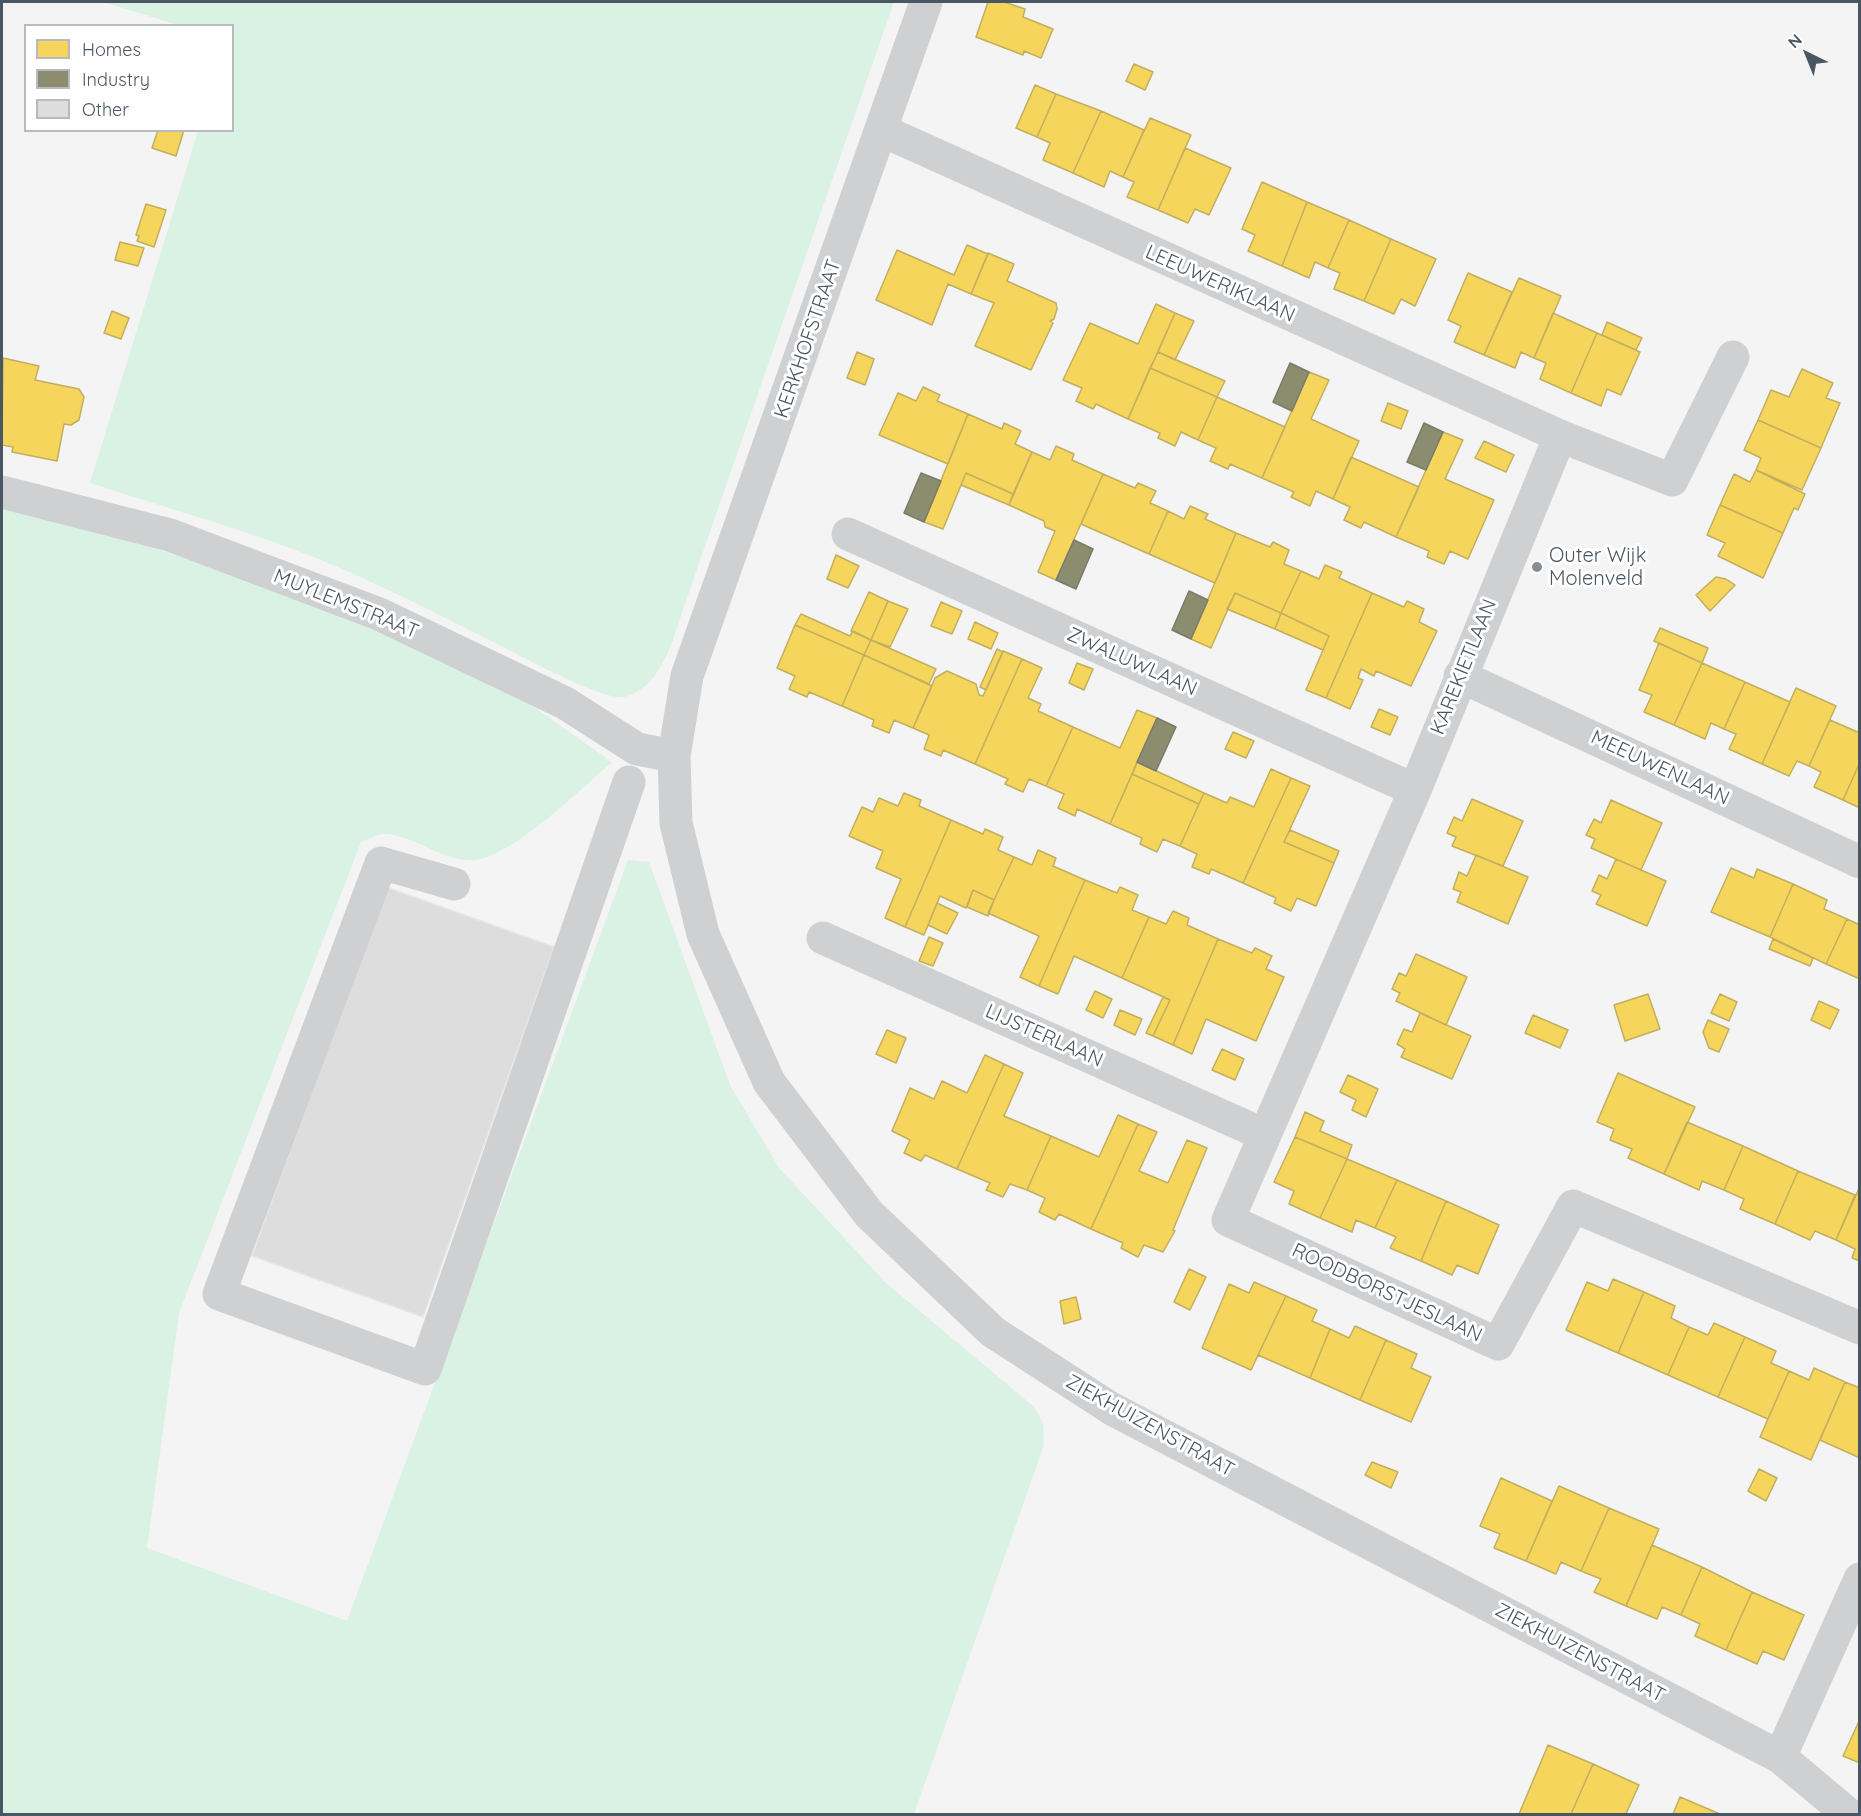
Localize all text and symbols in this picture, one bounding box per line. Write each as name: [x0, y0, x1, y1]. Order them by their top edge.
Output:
legend: [24, 24, 234, 132]
north arrow: [1777, 24, 1837, 84]
text: N: [1784, 30, 1806, 52]
text: Homes: [82, 38, 141, 61]
text: Industry: [82, 68, 150, 91]
text: Other: [82, 98, 129, 121]
street label: LEEUWERIKLAAN: [1141, 240, 1299, 328]
street label: KERKHOFSTRAAT: [770, 256, 846, 422]
place label: Outer Wijk Molenveld: [1549, 544, 1647, 591]
marker: Outer Wijk Molenveld: [1530, 560, 1544, 574]
street label: MUYLEMSTRAAT: [270, 564, 422, 644]
street label: KAREKIETLAAN: [1426, 596, 1502, 738]
street label: ZWALUWLAAN: [1063, 623, 1201, 701]
street label: MEEUWENLAAN: [1587, 725, 1733, 811]
street label: LIJSTERLAAN: [981, 999, 1107, 1073]
street label: ROODBORSTJESLAAN: [1288, 1238, 1486, 1348]
street label: ZIEKHUIZENSTRAAT: [1062, 1370, 1238, 1482]
street label: ZIEKHUIZENSTRAAT: [1491, 1598, 1669, 1708]

